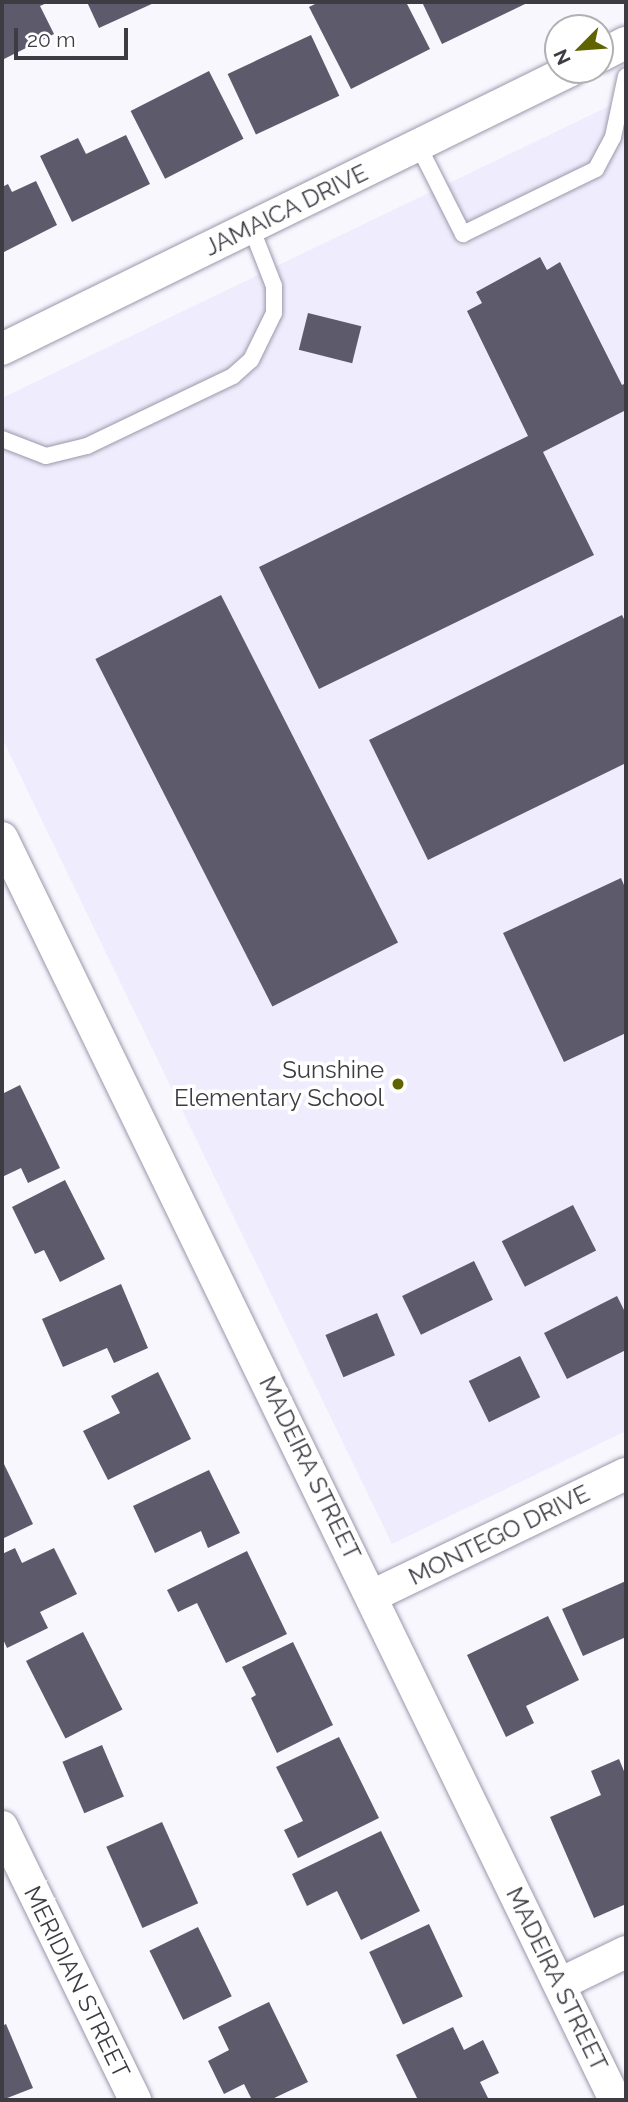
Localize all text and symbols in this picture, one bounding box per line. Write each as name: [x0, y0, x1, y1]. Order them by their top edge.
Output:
scale bar: [18, 14, 131, 58]
north arrow: [544, 14, 614, 84]
text: 20 m: [27, 27, 75, 52]
text: N: [549, 46, 575, 68]
street label: JAMAICA DRIVE: [199, 158, 373, 262]
place label: Sunshine Elementary School: [173, 1056, 384, 1112]
marker: Sunshine Elementary School: [390, 1076, 406, 1092]
street label: MADEIRA STREET: [253, 1371, 367, 1565]
street label: MONTEGO DRIVE: [404, 1479, 594, 1591]
street label: MERIDIAN STREET: [18, 1881, 136, 2083]
street label: MADEIRA STREET: [500, 1882, 614, 2076]

